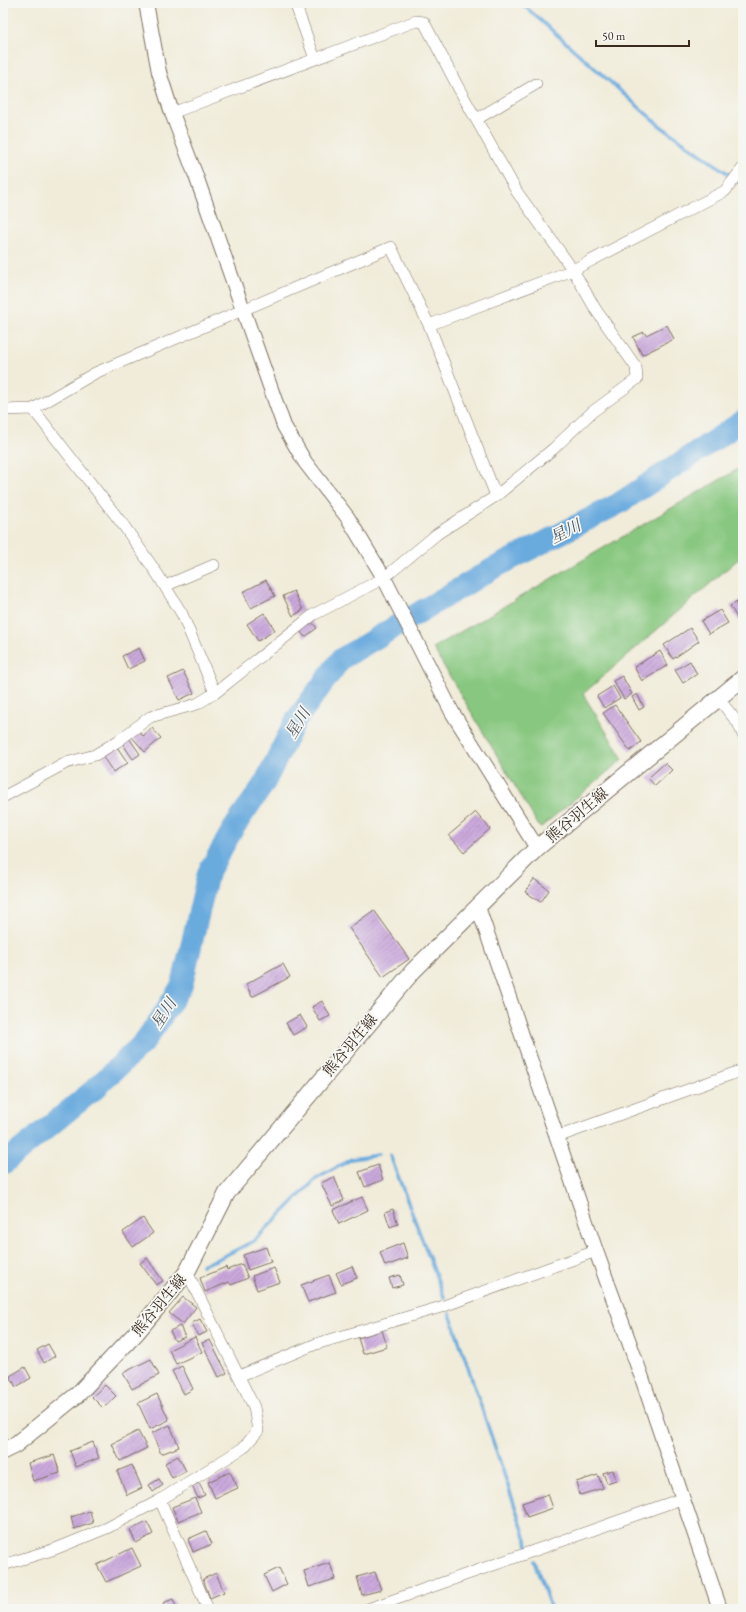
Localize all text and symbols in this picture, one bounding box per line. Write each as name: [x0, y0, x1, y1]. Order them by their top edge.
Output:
scale bar: [596, 22, 689, 48]
text: 50 m: [602, 28, 626, 44]
water label: 星川: [546, 514, 586, 548]
water label: 星川: [280, 702, 316, 742]
street label: 熊谷羽生線: [542, 783, 612, 846]
water label: 星川: [146, 992, 182, 1032]
street label: 熊谷羽生線: [318, 1010, 381, 1080]
street label: 熊谷羽生線: [127, 1270, 190, 1340]

